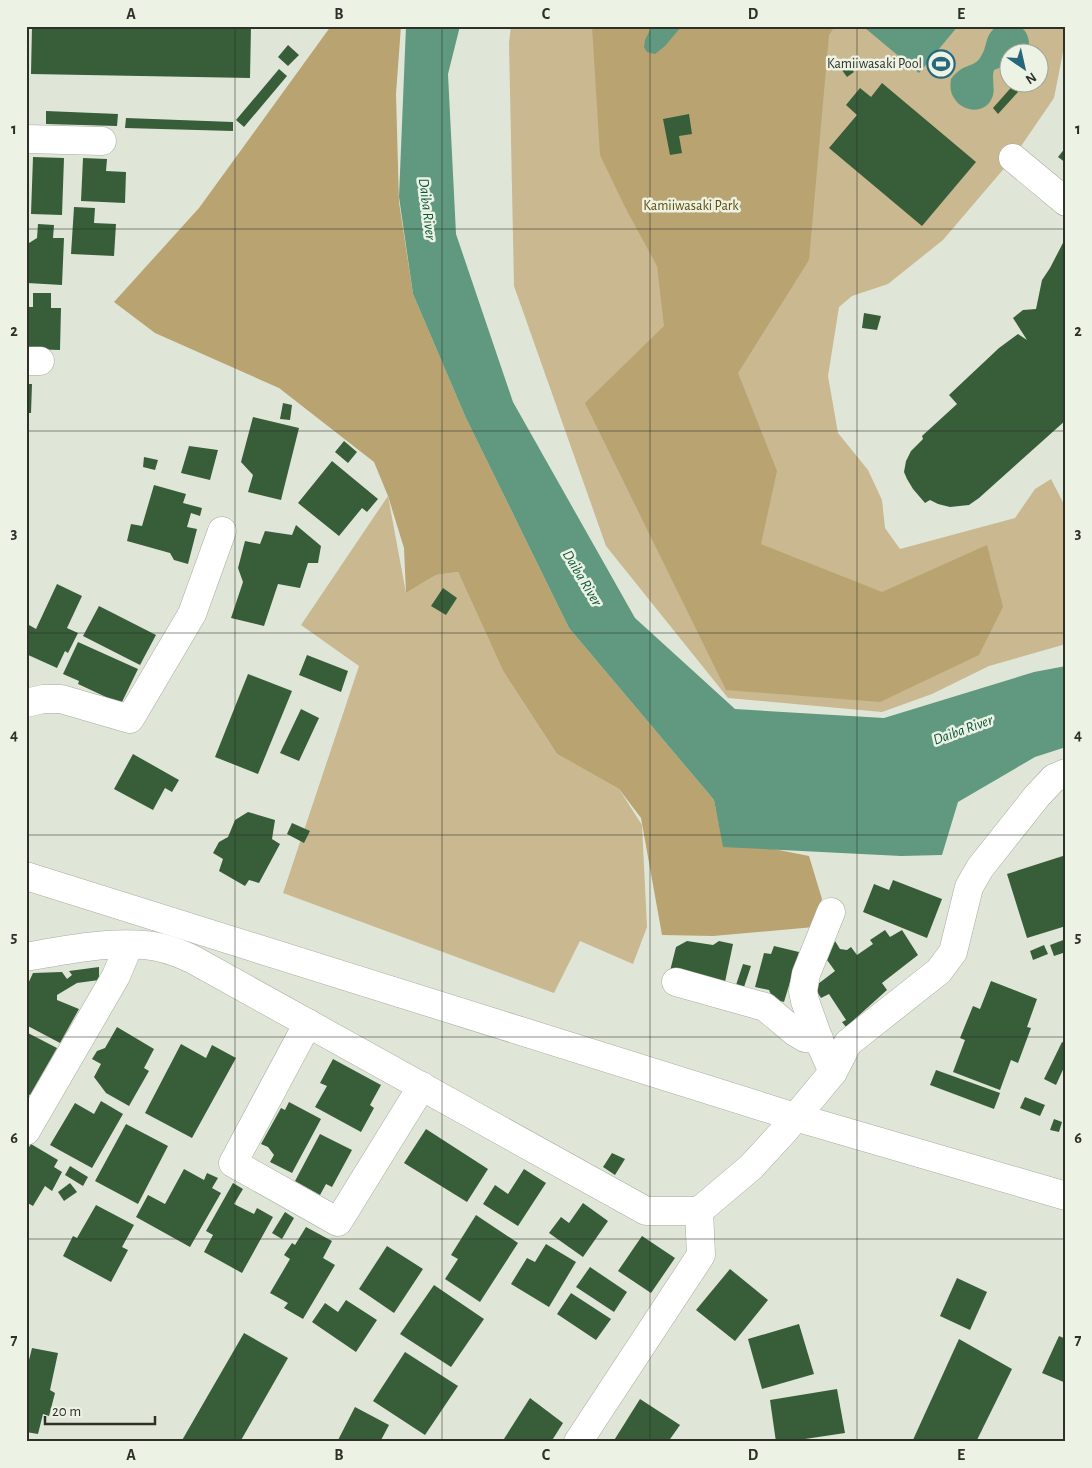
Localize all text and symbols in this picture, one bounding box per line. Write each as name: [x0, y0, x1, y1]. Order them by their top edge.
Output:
text: A: [126, 6, 136, 22]
text: B: [334, 6, 344, 22]
text: C: [542, 6, 551, 22]
text: D: [748, 6, 759, 22]
text: E: [957, 6, 965, 22]
north arrow: [1000, 42, 1050, 92]
sports icon: Kamiiwasaki Pool: [926, 49, 956, 79]
place label: Kamiiwasaki Pool: [827, 57, 922, 71]
text: N: [1023, 69, 1039, 86]
text: 1: [11, 121, 17, 137]
text: 1: [1075, 121, 1081, 137]
water label: Daiba River: [416, 177, 438, 242]
park label: Kamiiwasaki Park: [643, 199, 739, 213]
text: 2: [10, 323, 18, 339]
text: 2: [1074, 323, 1082, 339]
text: 3: [11, 525, 18, 541]
text: 3: [1075, 525, 1082, 541]
water label: Daiba River: [560, 547, 605, 609]
water label: Daiba River: [931, 712, 996, 748]
text: 4: [10, 727, 18, 743]
text: 4: [1074, 727, 1082, 743]
text: 5: [11, 929, 18, 945]
text: 5: [1075, 929, 1082, 945]
text: 6: [10, 1130, 18, 1146]
text: 6: [1074, 1130, 1082, 1146]
text: 7: [11, 1332, 18, 1348]
text: 7: [1075, 1332, 1082, 1348]
scale bar: [45, 1393, 155, 1425]
text: 20 m: [52, 1404, 81, 1419]
text: A: [126, 1447, 136, 1463]
text: B: [334, 1447, 344, 1463]
text: C: [542, 1447, 551, 1463]
text: D: [748, 1447, 759, 1463]
text: E: [957, 1447, 965, 1463]

